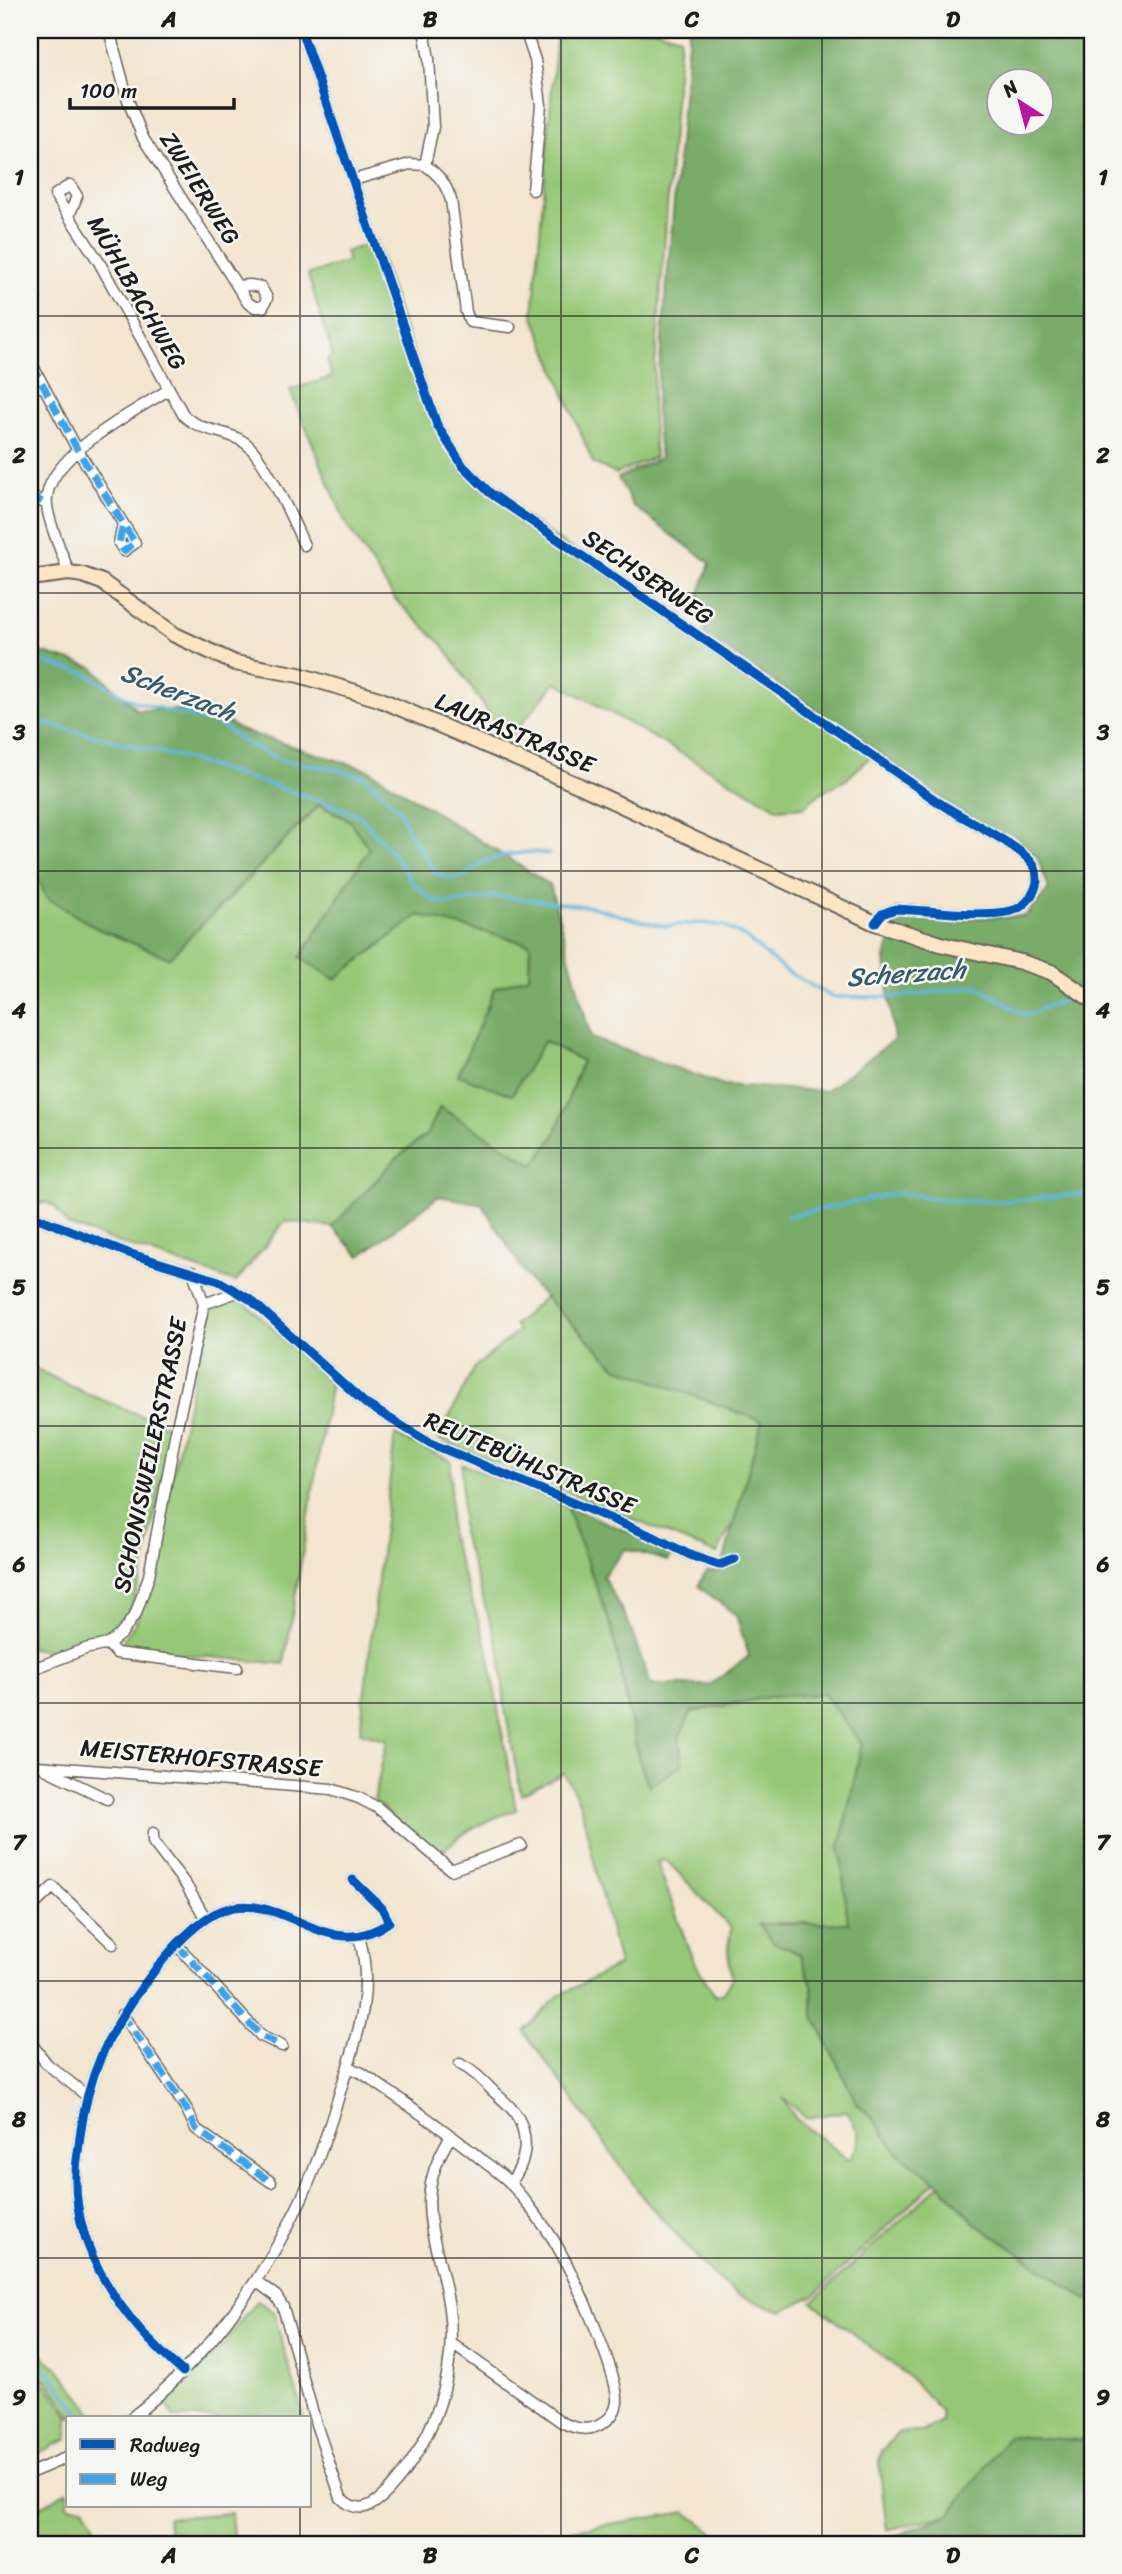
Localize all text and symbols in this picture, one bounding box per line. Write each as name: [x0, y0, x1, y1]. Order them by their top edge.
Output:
text: A: [160, 0, 177, 40]
text: B: [423, 0, 438, 40]
text: C: [684, 0, 700, 40]
text: D: [946, 0, 961, 40]
scale bar: [70, 66, 234, 110]
north arrow: [986, 66, 1056, 136]
text: N: [994, 71, 1026, 106]
text: 100 m: [80, 72, 137, 110]
street label: ZWEIERWEG: [148, 123, 252, 253]
text: 1: [14, 157, 24, 198]
text: 1: [1098, 157, 1108, 198]
street label: MÜHLBACHWEG: [76, 208, 198, 378]
text: 2: [11, 435, 26, 476]
text: 2: [1095, 435, 1110, 476]
street label: SECHSERWEG: [574, 517, 722, 637]
water label: Scherzach: [114, 649, 244, 736]
street label: LAURASTRASSE: [428, 680, 603, 786]
text: 3: [12, 712, 26, 753]
text: 3: [1096, 712, 1110, 753]
water label: Scherzach: [845, 946, 969, 1000]
text: 4: [11, 990, 27, 1031]
text: 4: [1095, 990, 1111, 1031]
text: 5: [12, 1267, 26, 1308]
text: 5: [1096, 1267, 1110, 1308]
street label: SCHONISWEILERSTRASSE: [100, 1312, 200, 1596]
street label: REUTEBÜHLSTRASSE: [417, 1399, 644, 1527]
text: 6: [11, 1544, 26, 1585]
text: 6: [1095, 1544, 1110, 1585]
street label: MEISTERHOFSTRASSE: [79, 1727, 325, 1790]
text: 7: [12, 1822, 27, 1863]
text: 7: [1096, 1822, 1111, 1863]
text: 8: [11, 2099, 26, 2140]
text: 8: [1095, 2099, 1110, 2140]
text: 9: [12, 2377, 26, 2418]
text: 9: [1096, 2377, 1110, 2418]
legend: [66, 2416, 312, 2508]
text: Radweg: [130, 2426, 200, 2464]
text: Weg: [130, 2460, 168, 2498]
text: A: [160, 2535, 177, 2574]
text: B: [423, 2535, 438, 2574]
text: C: [684, 2535, 700, 2574]
text: D: [946, 2535, 961, 2574]

